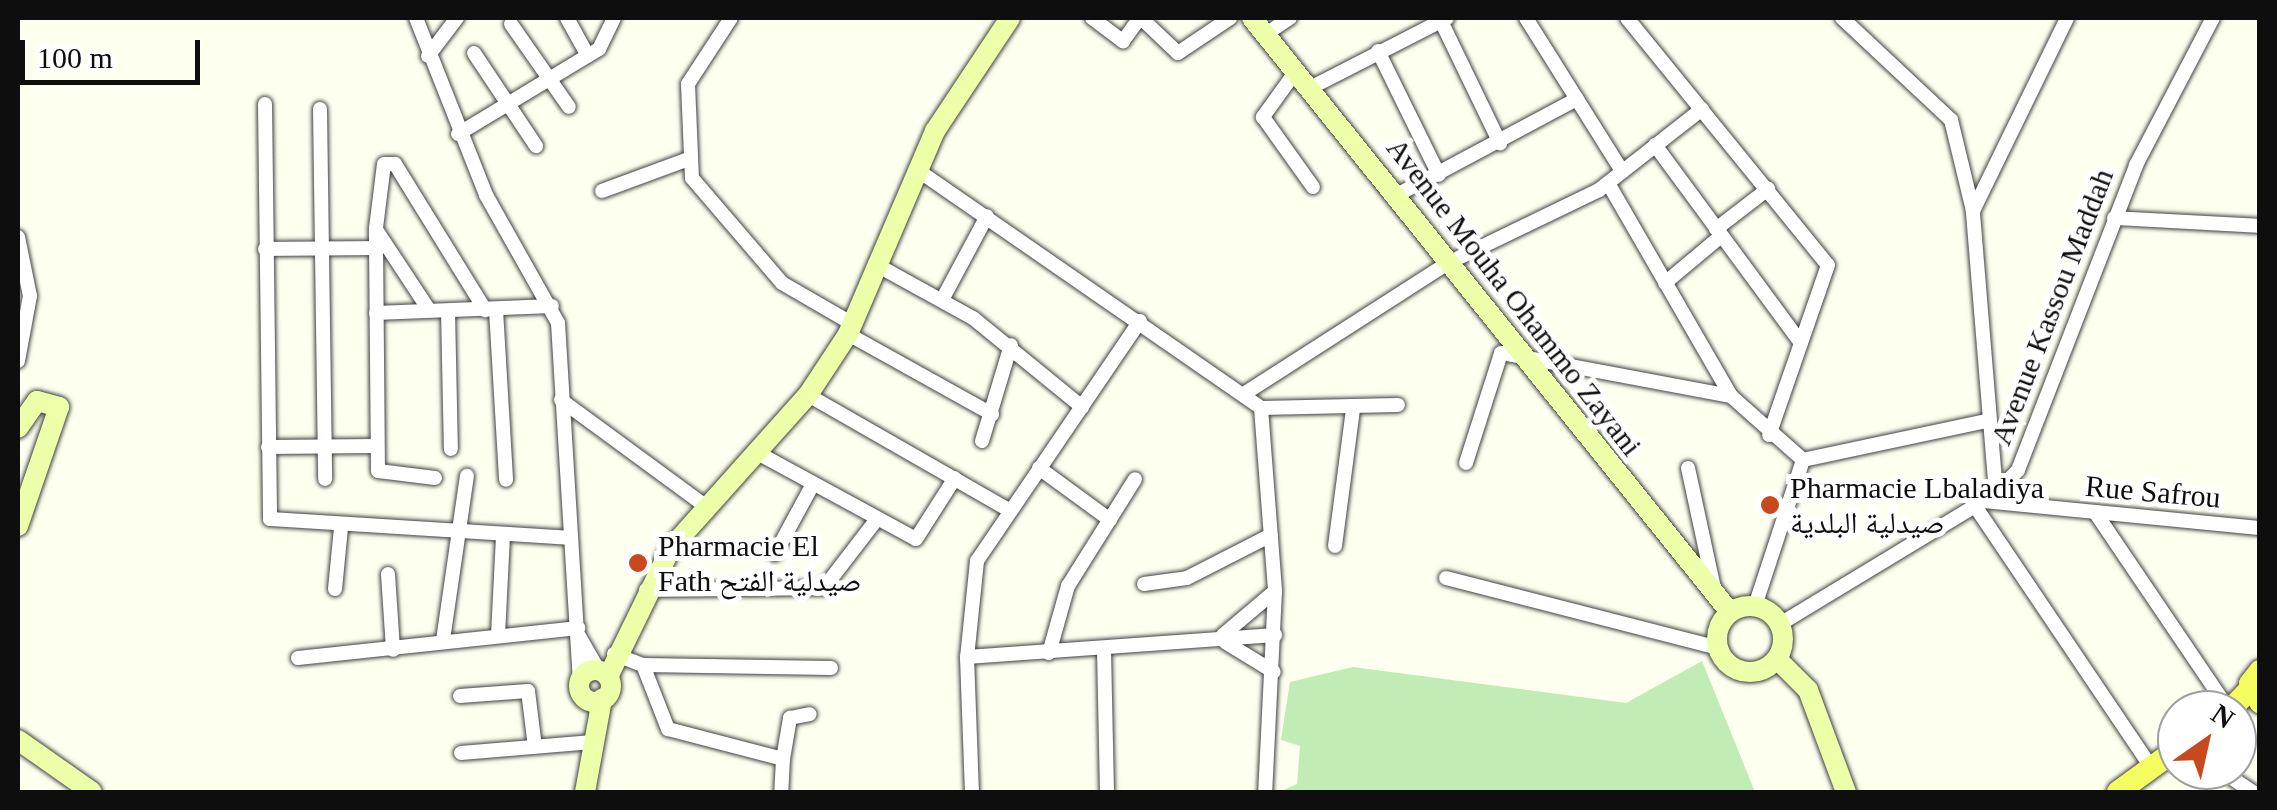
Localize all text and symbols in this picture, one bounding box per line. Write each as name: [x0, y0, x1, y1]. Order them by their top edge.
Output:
scale bar: [25, 20, 205, 82]
text: 100 m: [37, 41, 113, 74]
street label: Avenue Mouha Ohammo Zayani: [1379, 131, 1649, 463]
street label: Avenue Kassou Maddah: [1983, 164, 2121, 450]
street label: Rue Safrou: [2084, 468, 2222, 516]
place label: Pharmacie Lbaladiya صيدلية البلدية: [1790, 470, 2044, 540]
marker: Pharmacie Lbaladiya صيدلية البلدية: [1759, 494, 1781, 516]
place label: Pharmacie El Fath صيدلية الفتح: [658, 528, 862, 598]
marker: Pharmacie El Fath صيدلية الفتح: [627, 552, 649, 574]
north arrow: [2157, 690, 2257, 790]
text: N: [2206, 698, 2240, 735]

